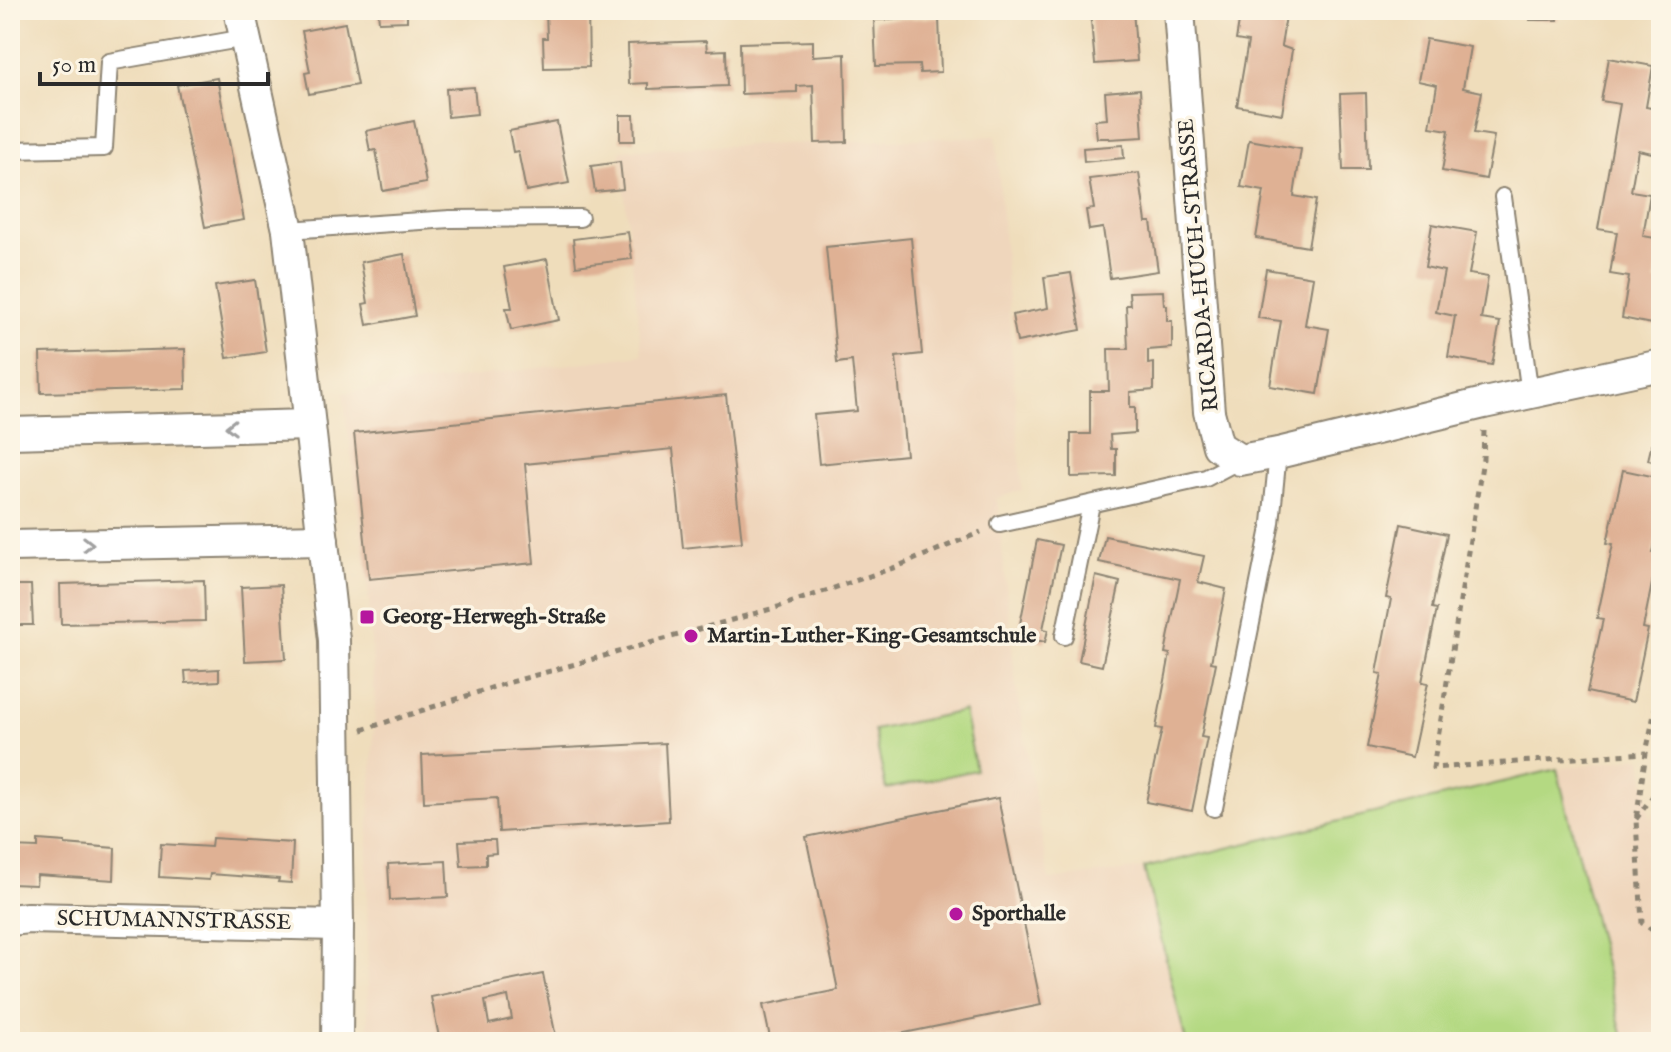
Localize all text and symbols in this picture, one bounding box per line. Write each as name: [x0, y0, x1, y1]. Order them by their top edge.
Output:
scale bar: [40, 36, 268, 86]
text: 50 m: [52, 50, 96, 81]
street label: RICARDA-HUCH-STRASSE: [1172, 117, 1226, 413]
one-way arrow: [224, 419, 237, 436]
one-way arrow: [82, 536, 95, 553]
place label: Georg-Herwegh-Straße: [383, 603, 606, 631]
marker: Georg-Herwegh-Straße: [358, 608, 376, 626]
place label: Martin-Luther-King-Gesamtschule: [707, 622, 1036, 650]
marker: Martin-Luther-King-Gesamtschule: [682, 627, 700, 645]
place label: Sporthalle: [972, 900, 1066, 928]
street label: SCHUMANNSTRASSE: [57, 905, 291, 937]
marker: Sporthalle: [947, 905, 965, 923]

